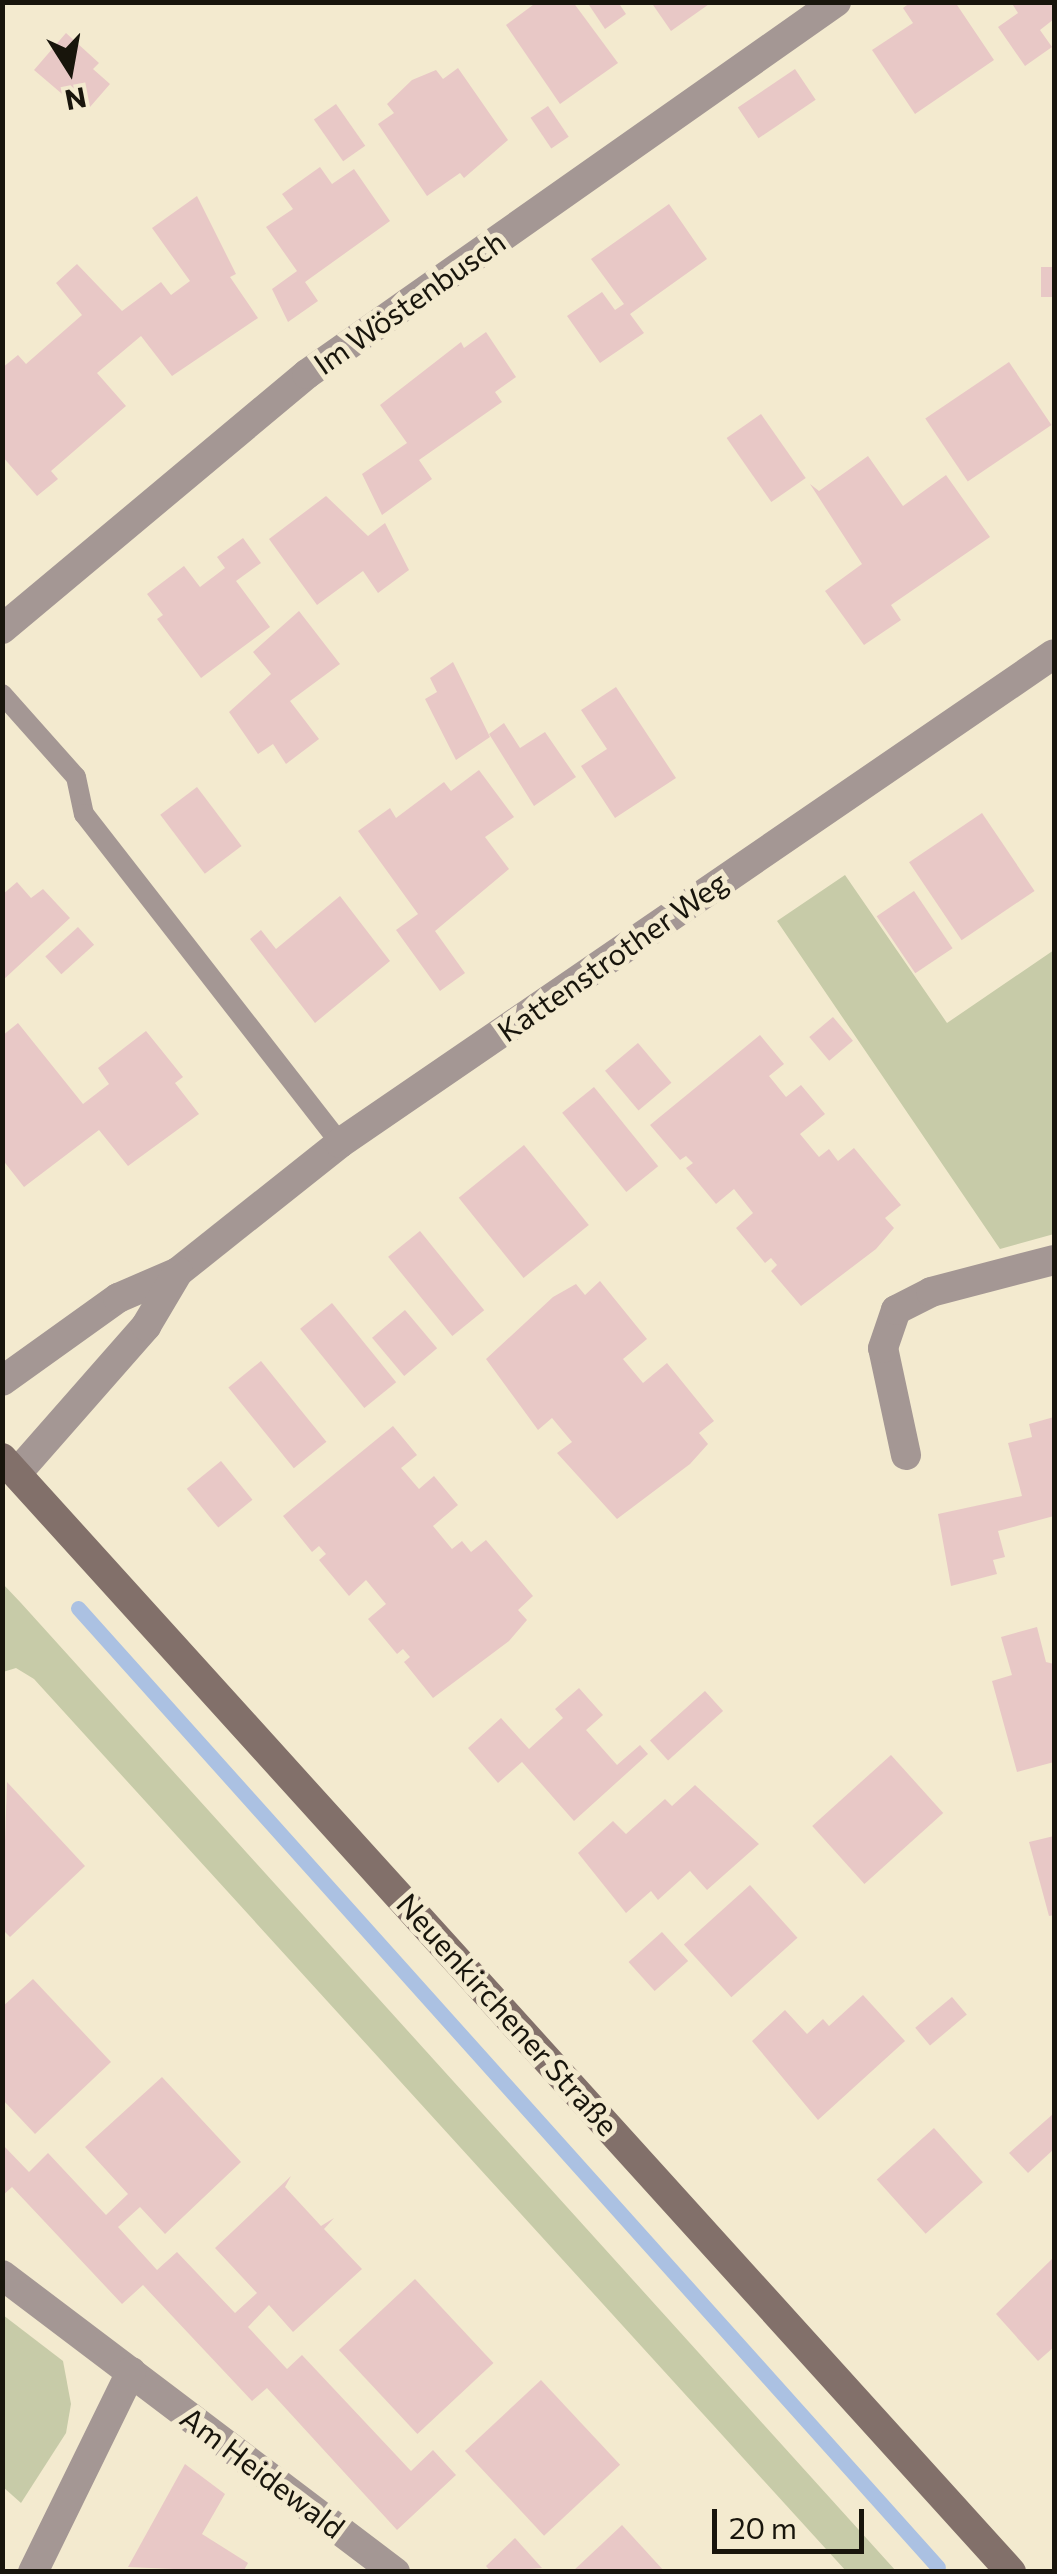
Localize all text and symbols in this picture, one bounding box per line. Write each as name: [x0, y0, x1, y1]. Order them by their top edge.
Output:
north arrow: [20, 20, 120, 120]
text: N: [62, 81, 89, 118]
street label: Im Wöstenbusch: [306, 223, 512, 381]
street label: Kattenstrother Weg: [490, 863, 734, 1049]
street label: Neuenkirchener Straße: [390, 1886, 626, 2142]
street label: Am Heidewald: [174, 2399, 352, 2545]
scale bar: [717, 2489, 870, 2551]
text: 20 m: [729, 2508, 797, 2545]

